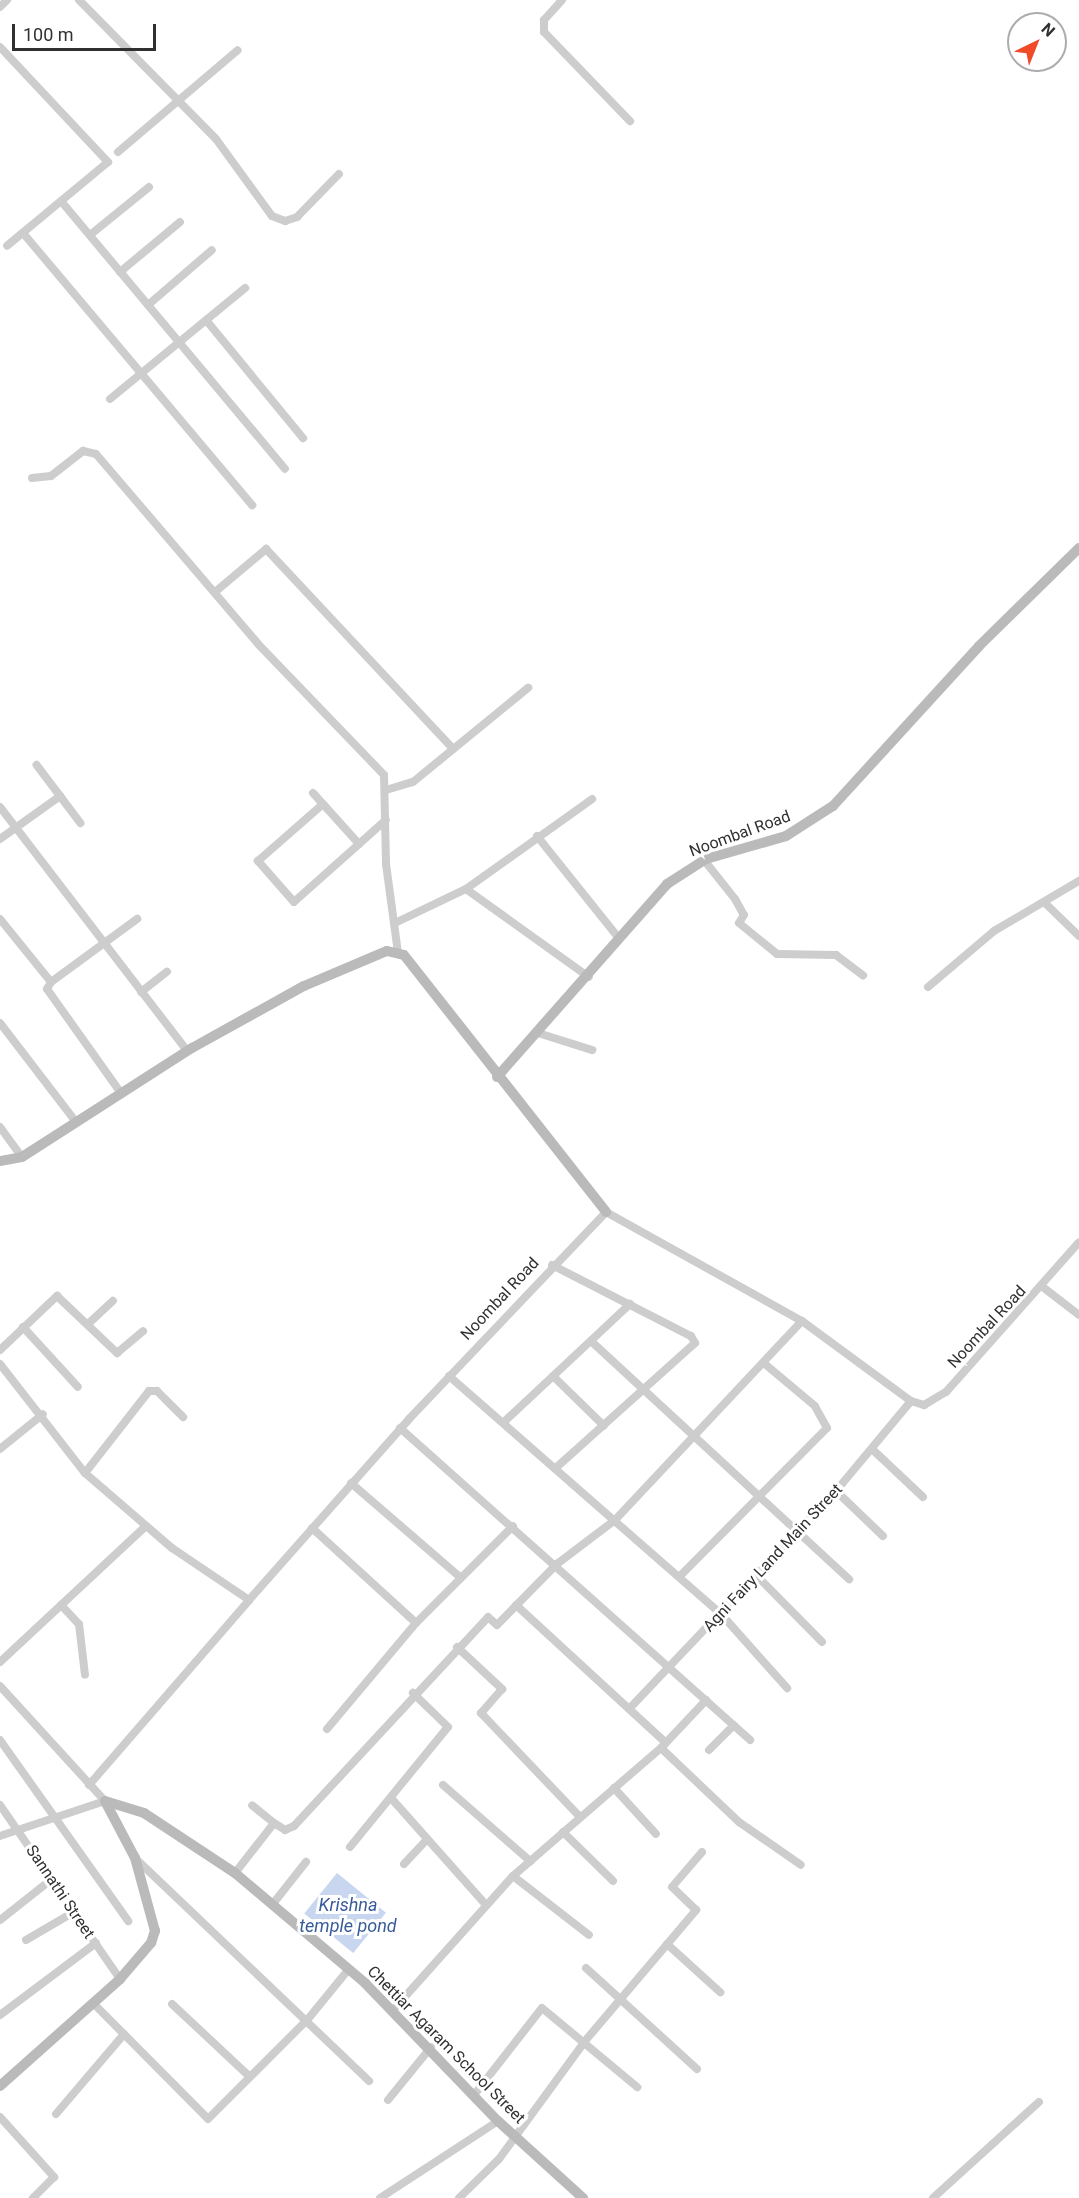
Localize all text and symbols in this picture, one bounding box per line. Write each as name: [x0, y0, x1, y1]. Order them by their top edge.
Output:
scale bar: [15, 12, 159, 50]
north arrow: [1007, 12, 1067, 72]
text: N: [1038, 19, 1059, 41]
text: 100 m: [23, 24, 74, 45]
street label: Noombal Road: [687, 807, 793, 861]
street label: Noombal Road: [457, 1254, 543, 1344]
street label: Noombal Road: [944, 1282, 1030, 1372]
street label: Agni Fairy Land Main Street: [699, 1480, 847, 1636]
street label: Sannathi Street: [22, 1842, 98, 1942]
water label: Krishna temple pond: [299, 1895, 397, 1938]
street label: Chettiar Agaram School Street: [363, 1962, 529, 2128]

